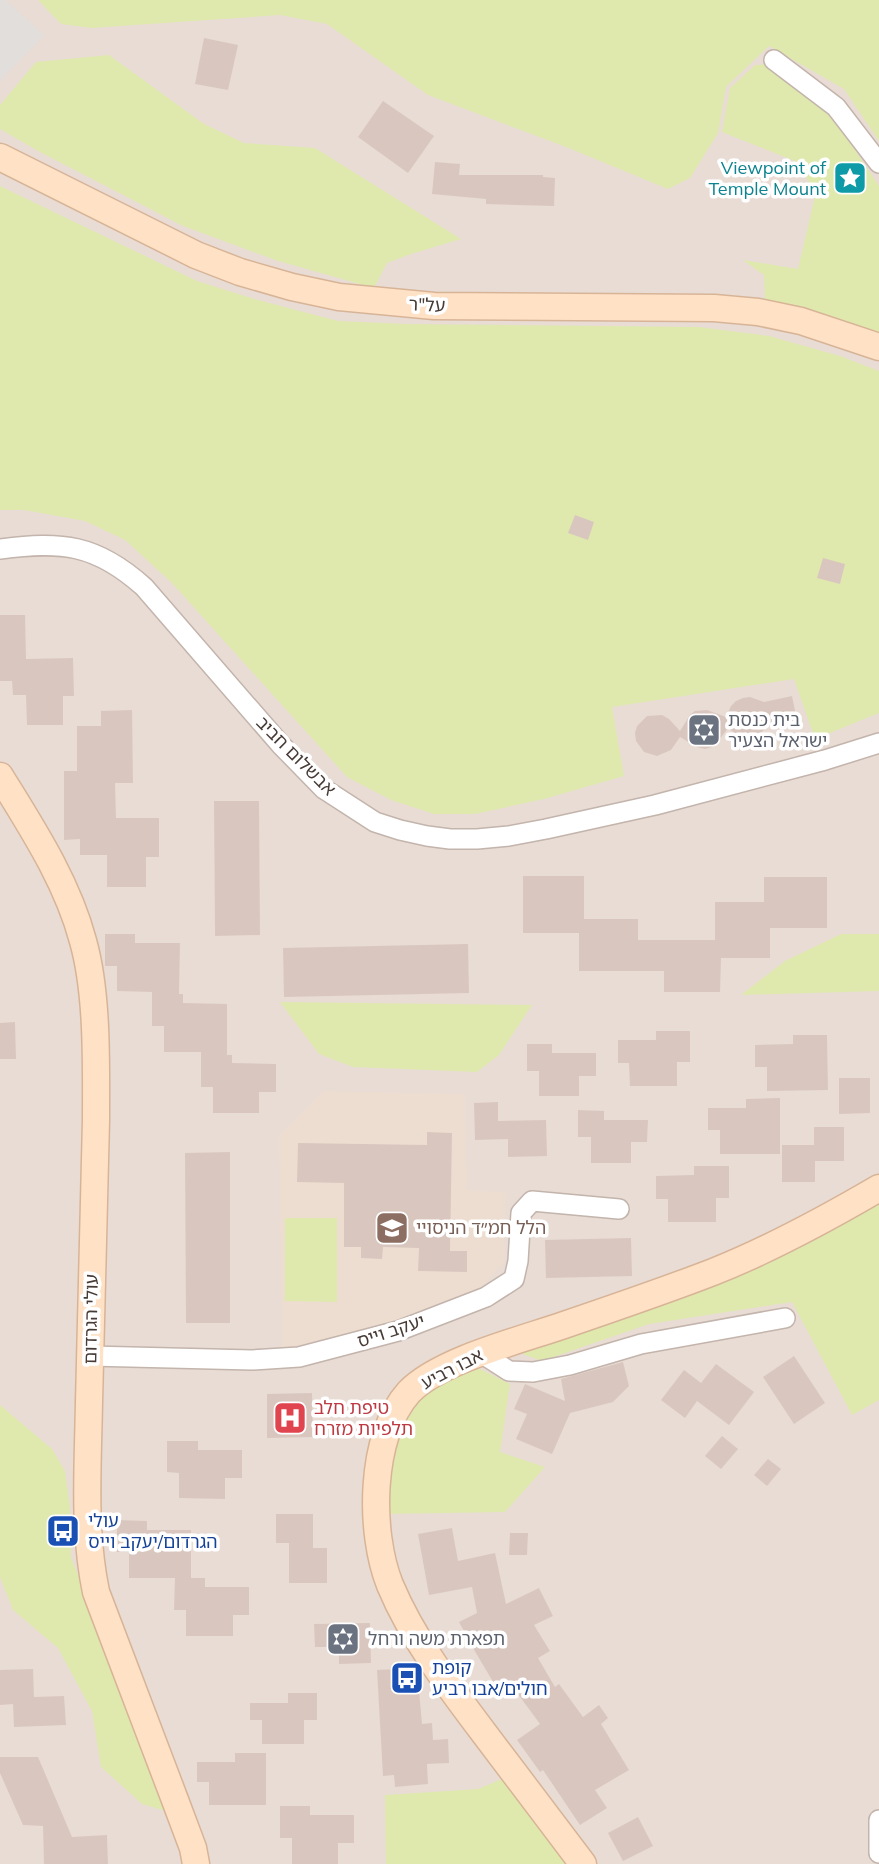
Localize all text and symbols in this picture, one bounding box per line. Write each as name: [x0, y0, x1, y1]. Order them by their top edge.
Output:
place label: Viewpoint of Temple Mount: [708, 156, 827, 200]
place icon: Viewpoint of Temple Mount: [831, 159, 869, 197]
street label: על"ר: [408, 292, 446, 317]
place label: בית כנסת ישראל הצעיר: [728, 708, 827, 752]
street label: אבשלום חביב: [252, 711, 341, 800]
synagogue icon: בית כנסת ישראל הצעיר: [685, 711, 723, 749]
school or university icon: הלל חמ״ד הניסויי: [373, 1209, 411, 1247]
place label: הלל חמ״ד הניסויי: [416, 1216, 546, 1239]
street label: עולי הגרדום: [78, 1274, 103, 1364]
street label: יעקב וייס: [354, 1309, 428, 1352]
street label: אבו רביע: [417, 1343, 487, 1394]
place label: טיפת חלב תלפיות מזרח: [314, 1396, 413, 1440]
hospital icon: טיפת חלב תלפיות מזרח: [271, 1399, 309, 1437]
place label: עולי הגרדום/יעקב וייס: [88, 1509, 218, 1553]
bus stop icon: עולי הגרדום/יעקב וייס: [44, 1512, 82, 1550]
synagogue icon: תפארת משה ורחל: [324, 1620, 362, 1658]
place label: תפארת משה ורחל: [368, 1627, 505, 1650]
place label: קופת חולים/אבו רביע: [432, 1656, 548, 1700]
bus stop icon: קופת חולים/אבו רביע: [388, 1659, 426, 1697]

